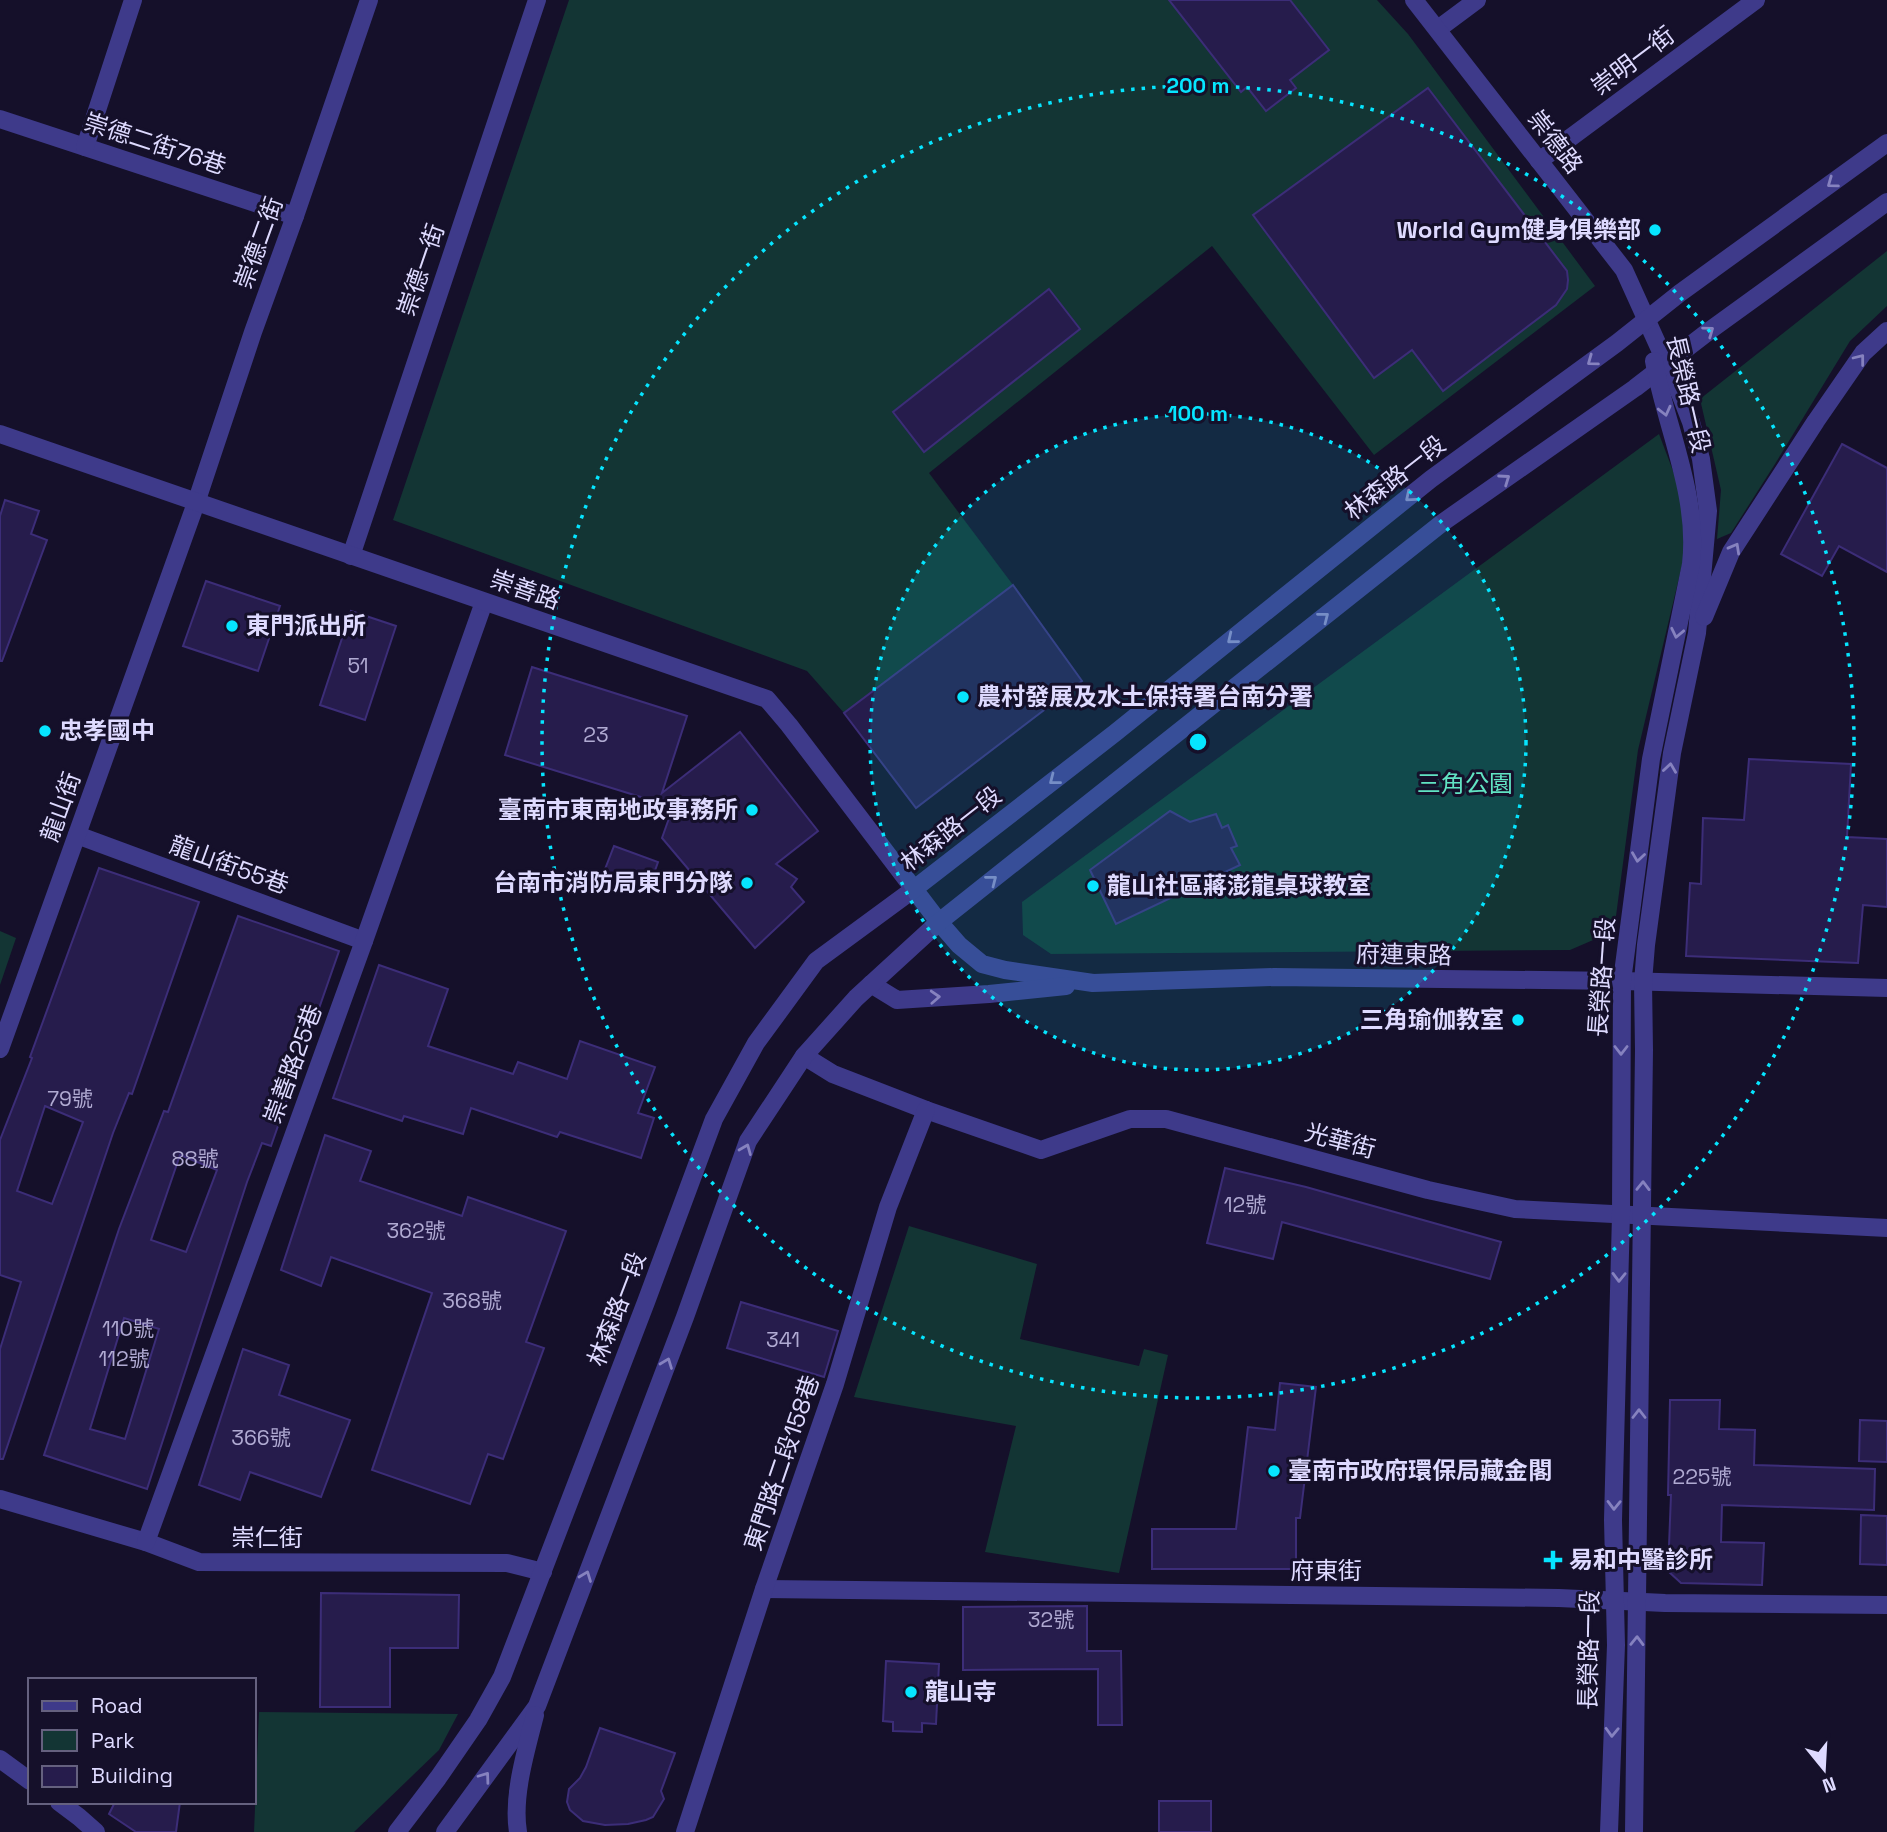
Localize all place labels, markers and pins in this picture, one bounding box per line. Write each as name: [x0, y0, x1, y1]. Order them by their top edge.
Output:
place label: World Gym健身俱樂部: [1396, 214, 1641, 245]
marker: World Gym健身俱樂部: [1647, 222, 1663, 238]
place label: 東門派出所: [246, 610, 366, 641]
marker: 東門派出所: [224, 618, 240, 634]
place label: 農村發展及水土保持署台南分署: [977, 681, 1313, 712]
marker: 農村發展及水土保持署台南分署: [955, 689, 971, 705]
place label: 忠孝國中: [59, 715, 155, 746]
marker: 忠孝國中: [37, 723, 53, 739]
centre of rings: [1186, 730, 1210, 754]
place label: 臺南市東南地政事務所: [498, 794, 738, 825]
marker: 臺南市東南地政事務所: [744, 802, 760, 818]
place label: 台南市消防局東門分隊: [493, 867, 733, 898]
place label: 龍山社區蔣澎龍桌球教室: [1107, 870, 1371, 901]
marker: 台南市消防局東門分隊: [739, 875, 755, 891]
marker: 龍山社區蔣澎龍桌球教室: [1085, 878, 1101, 894]
place label: 三角瑜伽教室: [1360, 1004, 1504, 1035]
marker: 三角瑜伽教室: [1510, 1012, 1526, 1028]
place label: 臺南市政府環保局藏金閣: [1288, 1455, 1552, 1486]
marker: 臺南市政府環保局藏金閣: [1266, 1463, 1282, 1479]
place label: 易和中醫診所: [1569, 1544, 1713, 1575]
marker: 易和中醫診所: [1543, 1550, 1563, 1570]
place label: 龍山寺: [925, 1676, 997, 1707]
marker: 龍山寺: [903, 1684, 919, 1700]

